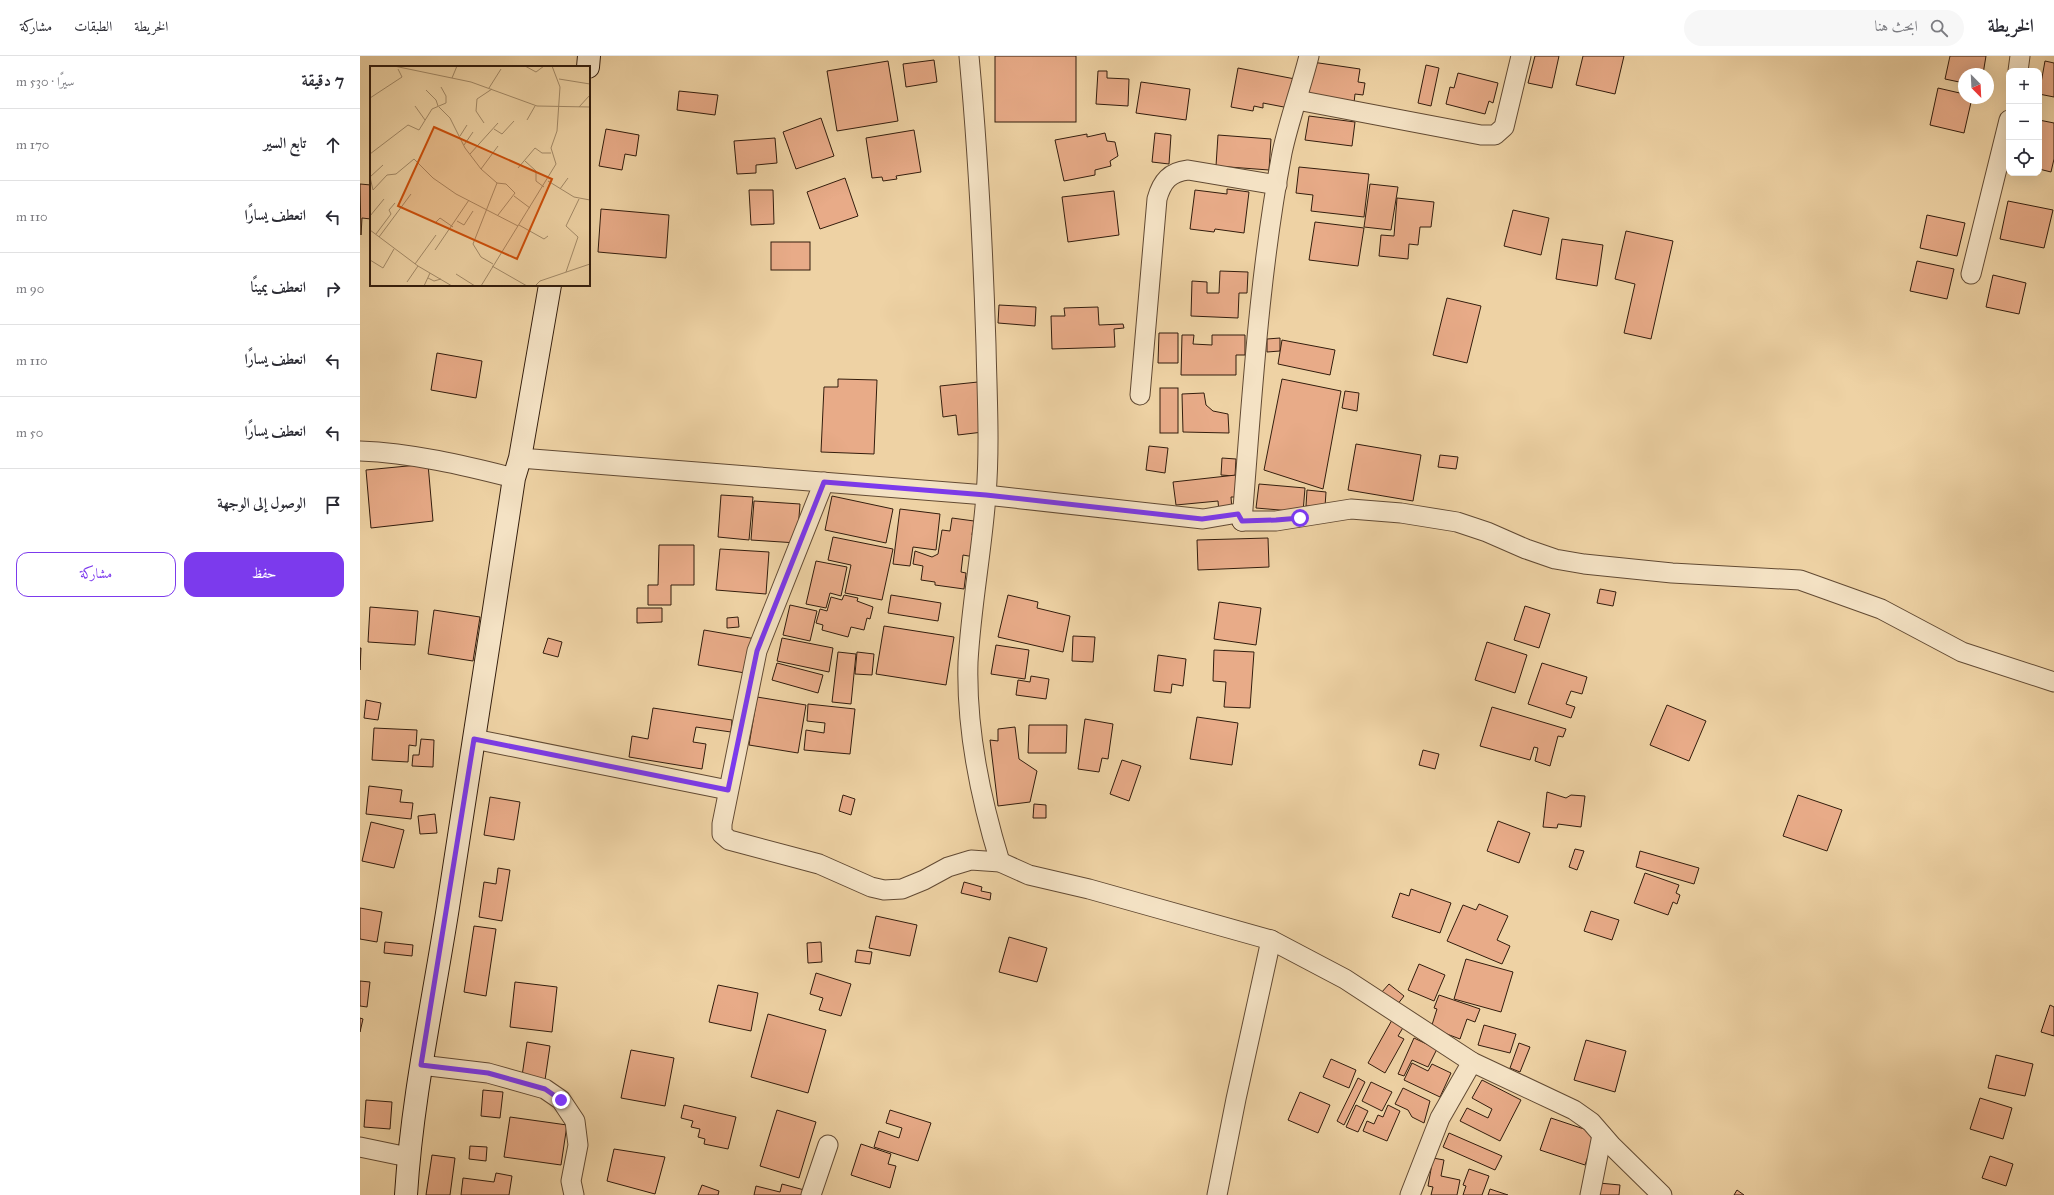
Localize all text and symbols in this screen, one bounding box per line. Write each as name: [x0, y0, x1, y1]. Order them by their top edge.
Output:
search box: [1684, 10, 1964, 46]
text: الخريطة: [1988, 14, 2034, 37]
text: ابحث هنا: [1875, 17, 1918, 35]
icon: search: [1928, 17, 1950, 39]
text: مشاركة: [20, 18, 52, 35]
text: الطبقات: [74, 18, 112, 35]
text: الخريطة: [134, 18, 168, 35]
inset map: [370, 66, 590, 286]
north arrow: [1958, 68, 1994, 104]
map controls: [2006, 68, 2042, 176]
button: +: [2006, 68, 2042, 104]
text: 7 دقيقة: [302, 70, 344, 91]
text: سيرًا · 530 m: [16, 74, 74, 90]
button: −: [2006, 104, 2042, 140]
text: تابع السير: [264, 134, 306, 152]
icon: ahead: [322, 134, 344, 156]
text: 170 m: [16, 137, 49, 153]
button: locate: [2006, 140, 2042, 176]
text: انعطف يسارًا: [244, 206, 306, 224]
icon: left: [322, 206, 344, 228]
text: 110 m: [16, 209, 48, 225]
text: انعطف يمينًا: [251, 278, 306, 296]
icon: right: [322, 278, 344, 300]
text: 90 m: [16, 281, 44, 297]
text: انعطف يسارًا: [244, 350, 306, 368]
icon: left: [322, 350, 344, 372]
text: 110 m: [16, 353, 48, 369]
text: انعطف يسارًا: [244, 422, 306, 440]
icon: left: [322, 422, 344, 444]
text: 50 m: [16, 425, 43, 441]
text: الوصول إلى الوجهة: [217, 494, 306, 512]
icon: arrive: [322, 494, 344, 516]
route start: [1291, 509, 1309, 527]
button: مشاركة: [16, 552, 176, 597]
button: حفظ: [184, 552, 344, 597]
route end: [552, 1091, 570, 1109]

